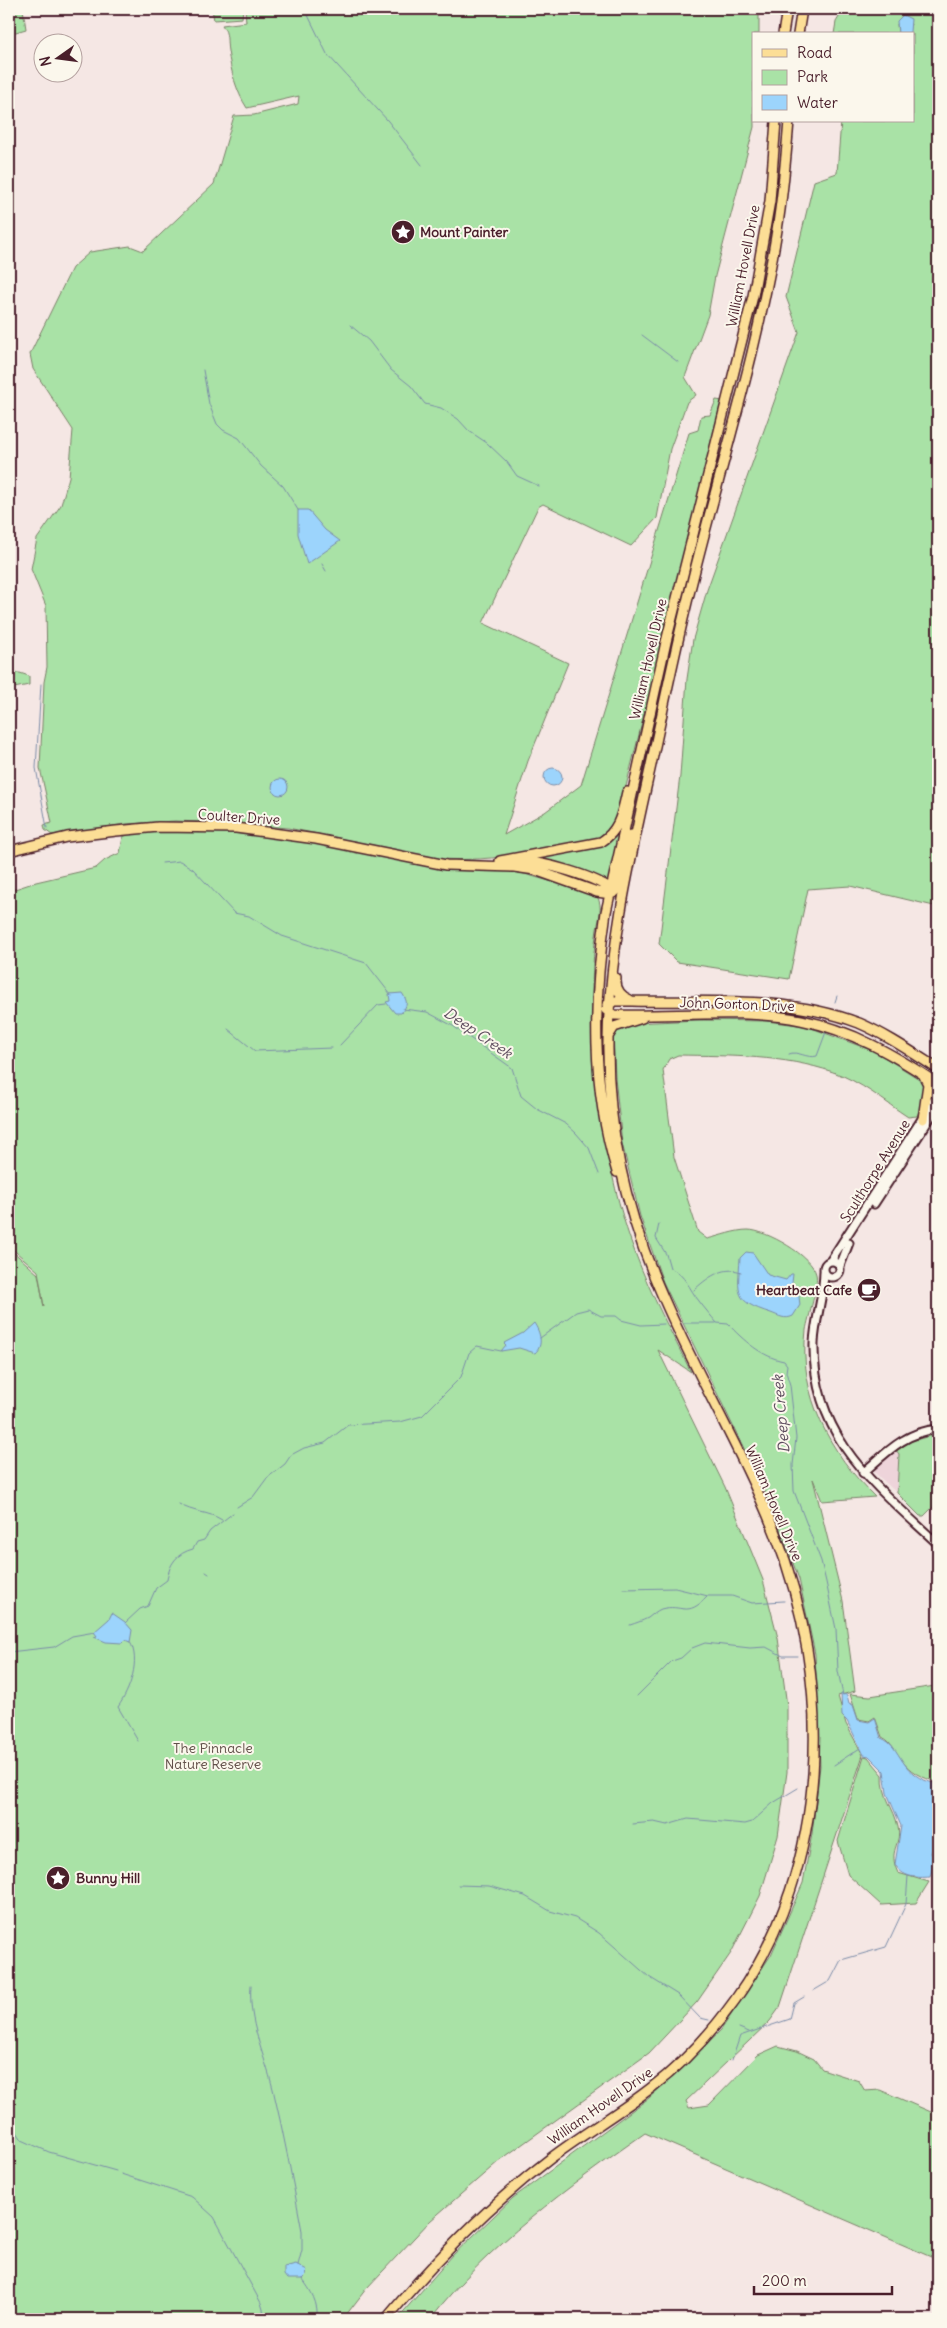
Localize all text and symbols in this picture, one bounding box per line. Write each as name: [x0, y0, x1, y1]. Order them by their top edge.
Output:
north arrow: [32, 32, 82, 82]
legend: [752, 32, 914, 122]
text: Road: [797, 43, 832, 62]
text: N: [35, 54, 55, 68]
text: Park: [797, 67, 828, 86]
text: Water: [797, 93, 838, 112]
street label: William Hovell Drive: [722, 203, 764, 329]
place icon: Mount Painter: [390, 219, 416, 245]
place label: Mount Painter: [420, 223, 509, 241]
street label: William Hovell Drive: [625, 597, 671, 721]
street label: Coulter Drive: [197, 805, 281, 829]
street label: John Gorton Drive: [679, 993, 795, 1015]
water label: Deep Creek: [441, 1003, 517, 1063]
street label: Sculthorpe Avenue: [836, 1116, 914, 1226]
cafe icon: Heartbeat Cafe: [856, 1277, 882, 1303]
place label: Heartbeat Cafe: [756, 1281, 852, 1299]
water label: Deep Creek: [768, 1373, 793, 1454]
street label: William Hovell Drive: [742, 1442, 806, 1564]
park label: The Pinnacle Nature Reserve: [165, 1739, 261, 1773]
place icon: Bunny Hill: [45, 1865, 71, 1891]
place label: Bunny Hill: [76, 1869, 140, 1887]
street label: William Hovell Drive: [544, 2063, 656, 2149]
scale bar: [754, 2263, 892, 2295]
text: 200 m: [762, 2271, 807, 2290]

